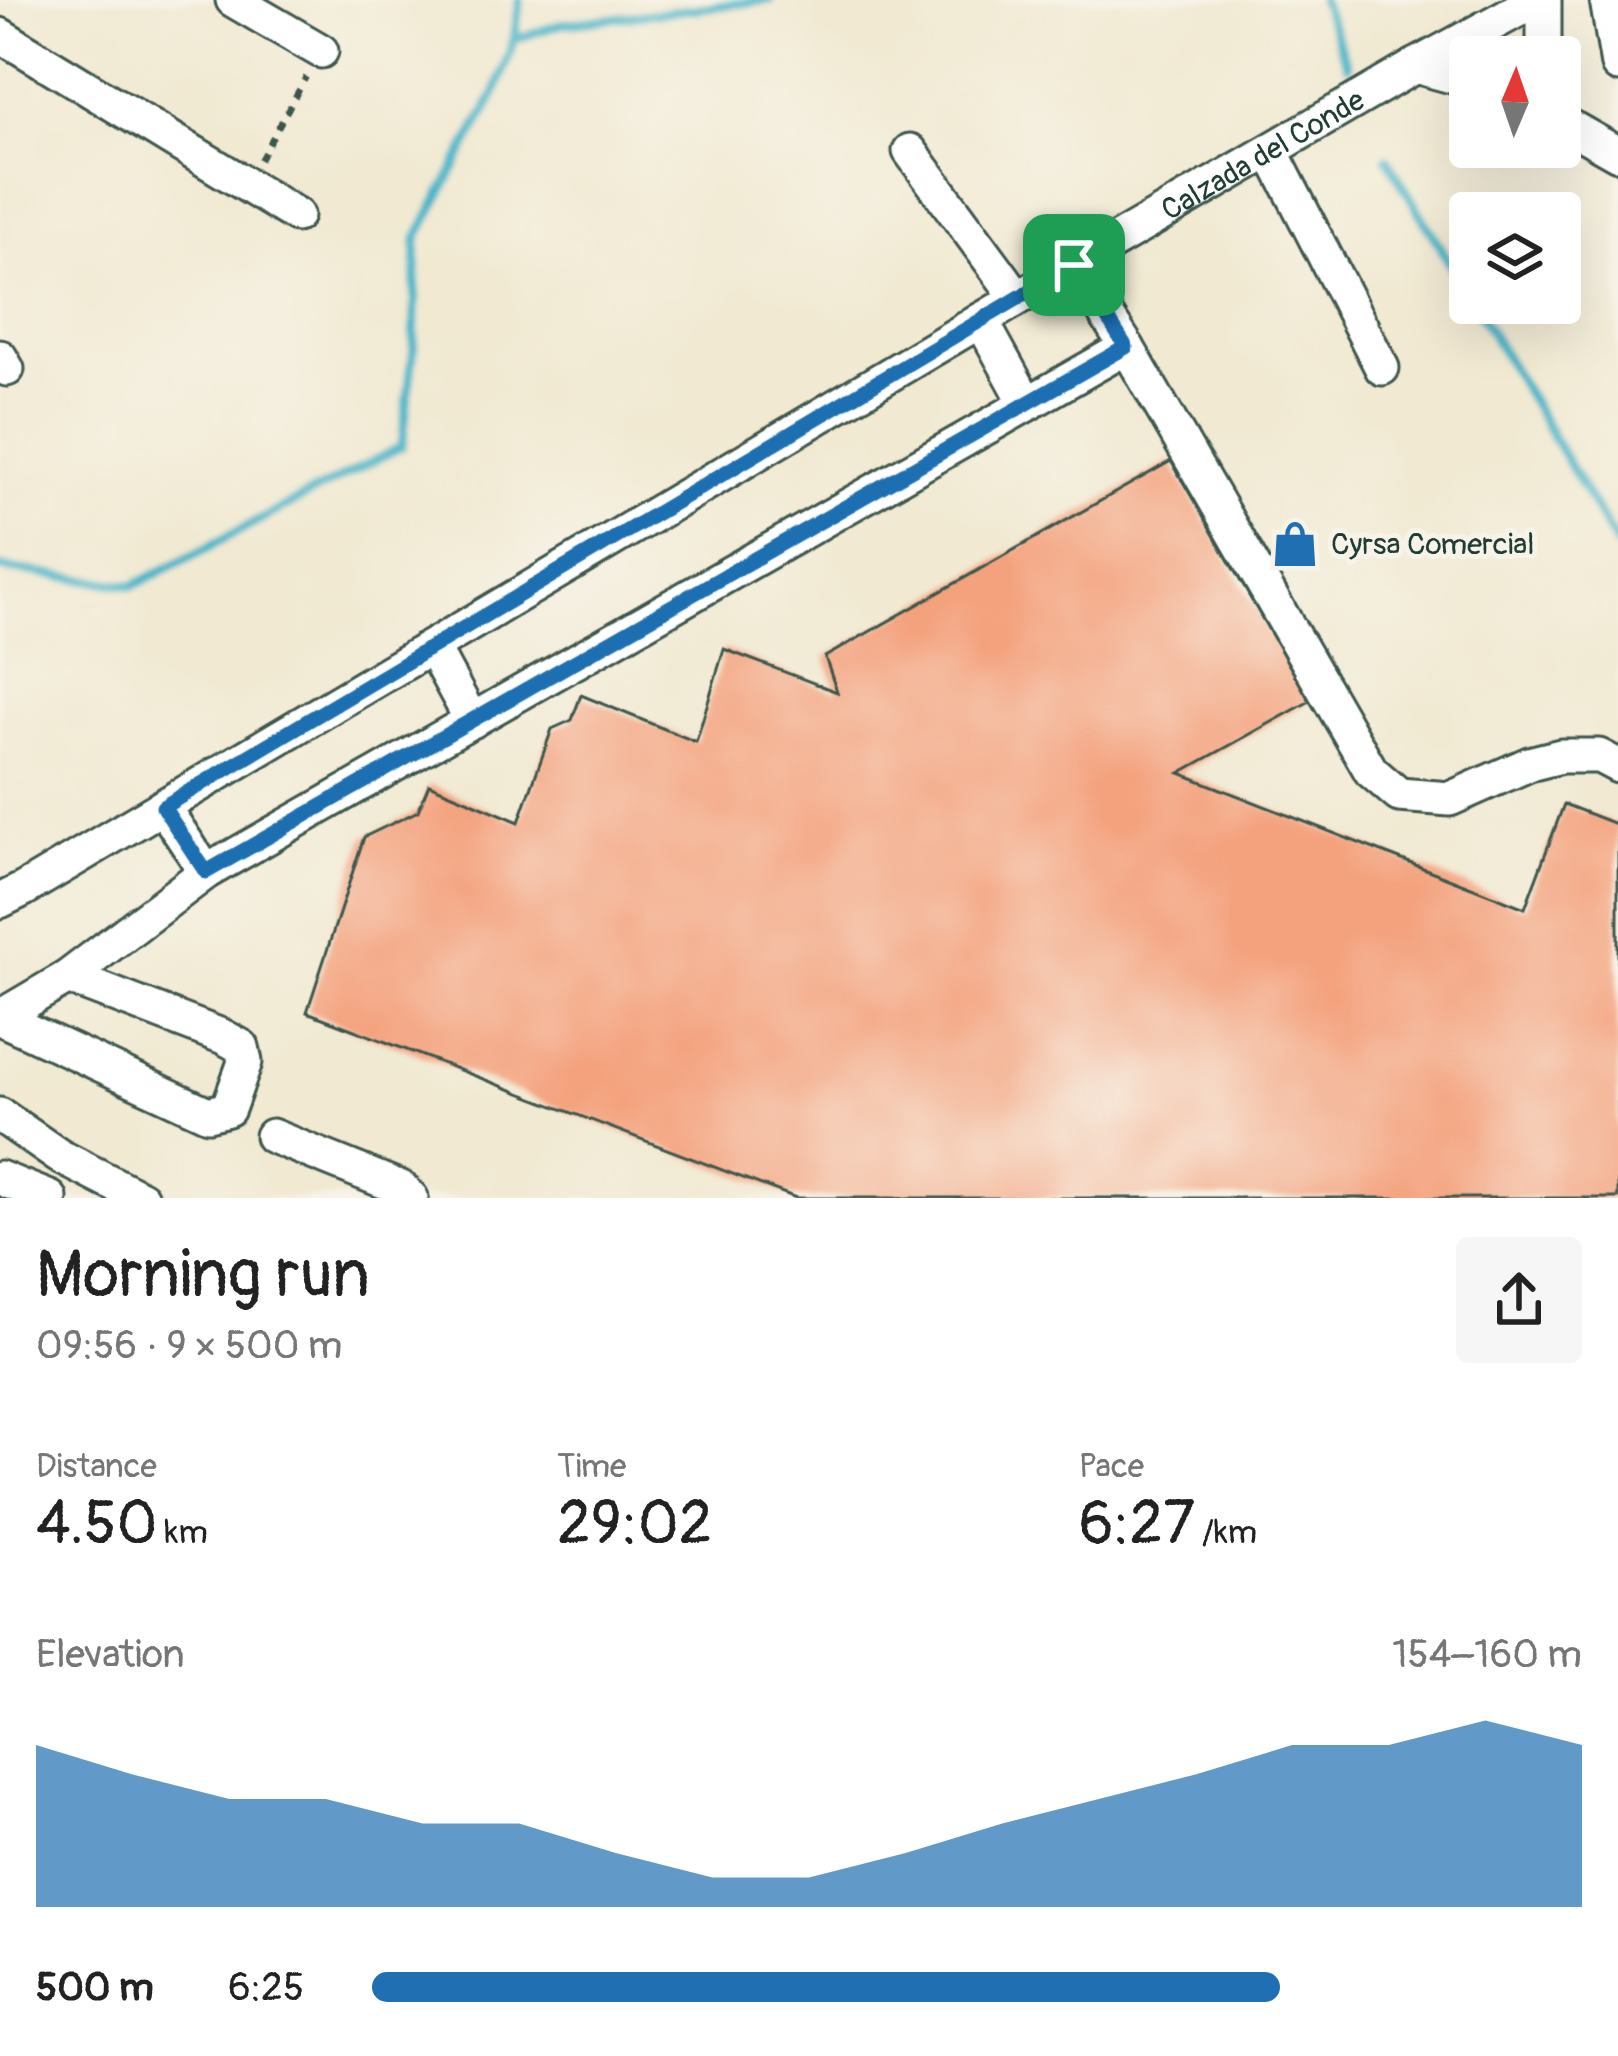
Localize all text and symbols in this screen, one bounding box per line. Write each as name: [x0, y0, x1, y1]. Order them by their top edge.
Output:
north arrow: [1449, 36, 1581, 168]
map controls: [1449, 36, 1581, 324]
street label: Calzada del Conde: [1155, 81, 1372, 229]
button: layers: [1449, 192, 1581, 324]
pin: [1023, 214, 1125, 316]
icon: arrive: [1041, 232, 1107, 298]
shop icon: Cyrsa Comercial: [1270, 519, 1320, 569]
place label: Cyrsa Comercial: [1331, 526, 1534, 563]
text: Morning run: [36, 1234, 370, 1317]
button: share: [1456, 1237, 1582, 1363]
text: 09:56 · 9 × 500 m: [36, 1321, 342, 1370]
text: Distance: [36, 1446, 157, 1487]
text: Time: [557, 1446, 626, 1487]
text: Pace: [1079, 1446, 1144, 1487]
text: 4.50: [36, 1487, 157, 1562]
text: 29:02: [557, 1487, 712, 1562]
text: 6:27: [1079, 1487, 1195, 1562]
text: km: [157, 1512, 208, 1553]
text: /km: [1195, 1512, 1257, 1553]
text: Elevation: [36, 1630, 185, 1679]
text: 154–160 m: [1392, 1630, 1582, 1679]
text: 500 m: [36, 1963, 154, 2012]
text: 6:25: [228, 1963, 304, 2012]

